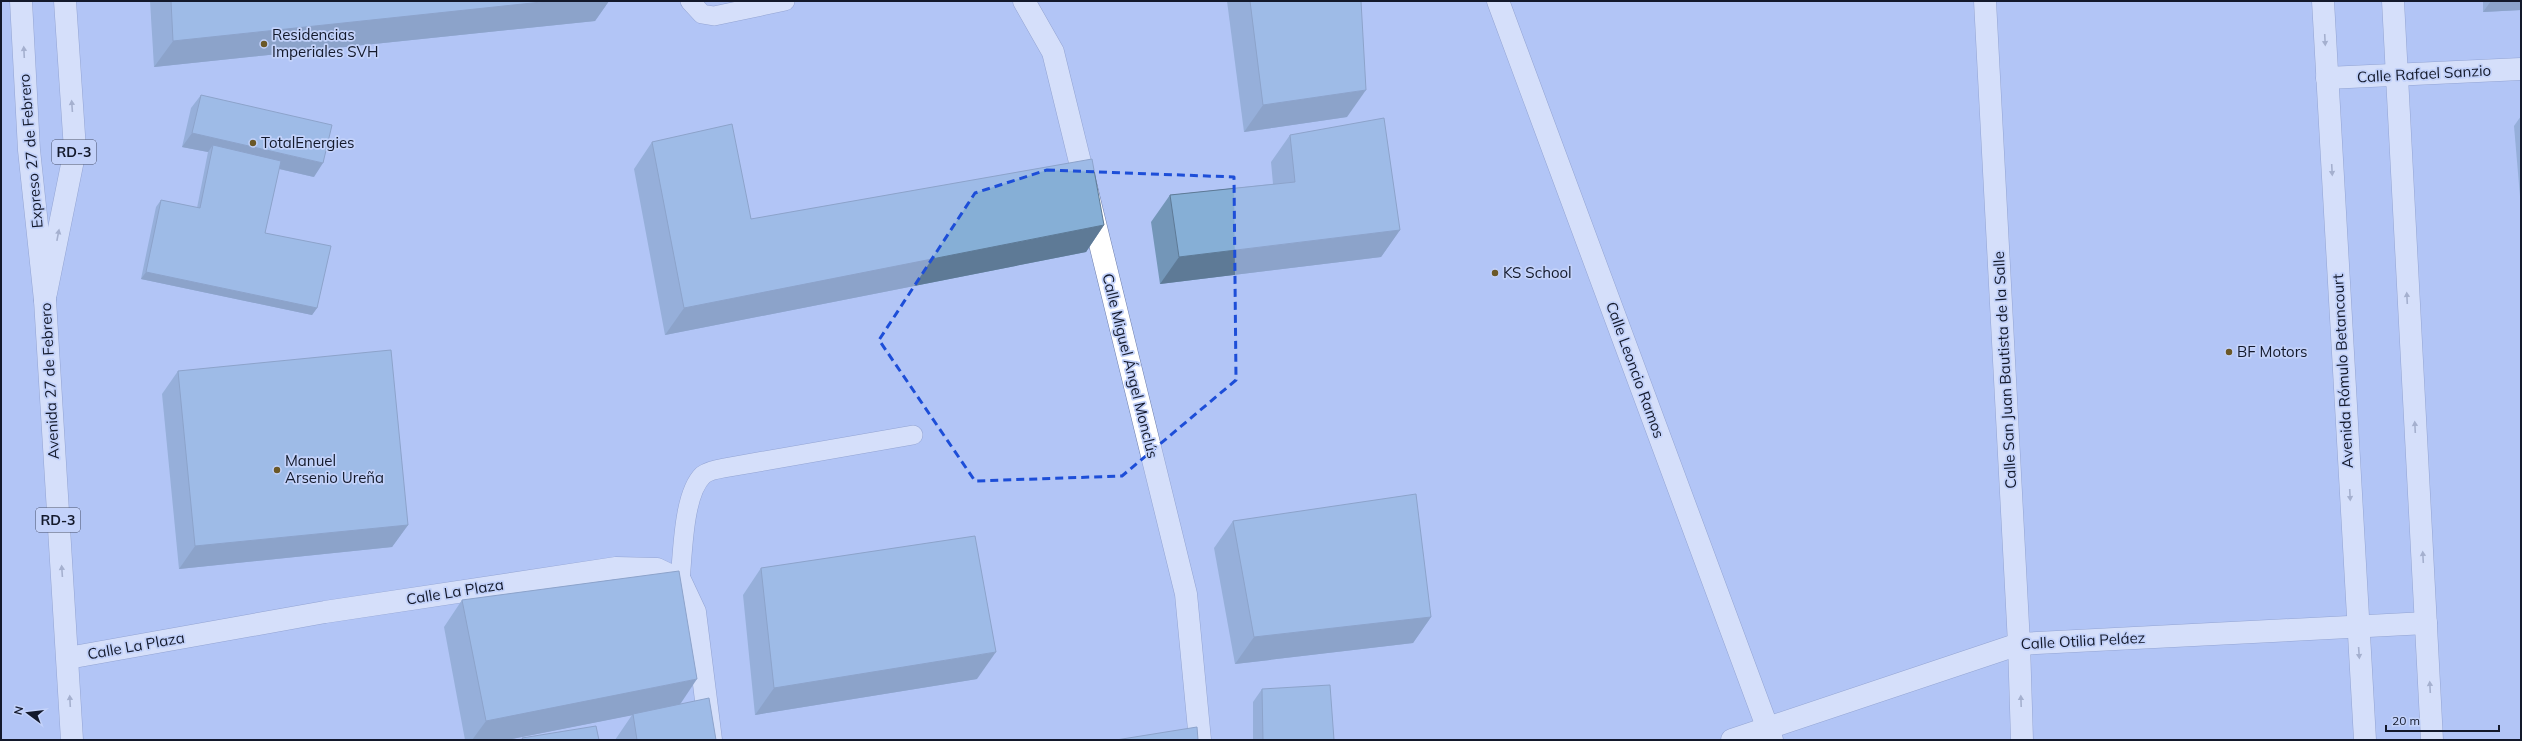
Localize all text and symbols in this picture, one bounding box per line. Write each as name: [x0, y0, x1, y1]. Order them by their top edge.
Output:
place label: Residencias Imperiales SVH: [272, 25, 378, 61]
one-way arrow: [2322, 34, 2329, 46]
marker: Residencias Imperiales SVH: [259, 39, 269, 49]
one-way arrow: [20, 46, 27, 58]
street label: Calle Rafael Sanzio: [2356, 60, 2492, 87]
street label: Expreso 27 de Febrero: [14, 73, 47, 229]
one-way arrow: [69, 99, 75, 112]
place label: TotalEnergies: [261, 133, 355, 152]
marker: TotalEnergies: [248, 138, 258, 148]
road number: RD-3: [52, 140, 96, 164]
one-way arrow: [2329, 164, 2336, 176]
one-way arrow: [55, 229, 61, 241]
street label: Calle San Juan Bautista de la Salle: [1989, 251, 2020, 489]
place label: KS School: [1503, 263, 1572, 282]
marker: KS School: [1490, 268, 1500, 278]
street label: Calle Miguel Ángel Monclús: [1098, 271, 1163, 460]
street label: Avenida Rómulo Betancourt: [2328, 273, 2357, 469]
one-way arrow: [2404, 292, 2411, 304]
street label: Calle Leoncio Ramos: [1602, 299, 1669, 441]
street label: Avenida 27 de Febrero: [36, 302, 63, 460]
place label: BF Motors: [2237, 342, 2307, 361]
marker: BF Motors: [2224, 347, 2234, 357]
one-way arrow: [2412, 420, 2418, 433]
place label: Manuel Arsenio Ureña: [285, 451, 384, 487]
marker: Manuel Arsenio Ureña: [272, 465, 282, 475]
one-way arrow: [2347, 489, 2354, 501]
road number: RD-3: [36, 508, 80, 532]
one-way arrow: [2419, 551, 2426, 563]
one-way arrow: [58, 565, 65, 577]
street label: Calle La Plaza: [405, 574, 505, 609]
street label: Calle La Plaza: [86, 628, 186, 663]
street label: Calle Otilia Peláez: [2020, 628, 2146, 653]
one-way arrow: [2356, 647, 2363, 659]
one-way arrow: [2426, 681, 2433, 693]
north arrow: [8, 693, 48, 733]
one-way arrow: [67, 694, 73, 707]
one-way arrow: [2018, 694, 2024, 707]
text: N: [11, 705, 26, 716]
scale bar: [2386, 707, 2499, 733]
text: 20 m: [2392, 713, 2420, 728]

